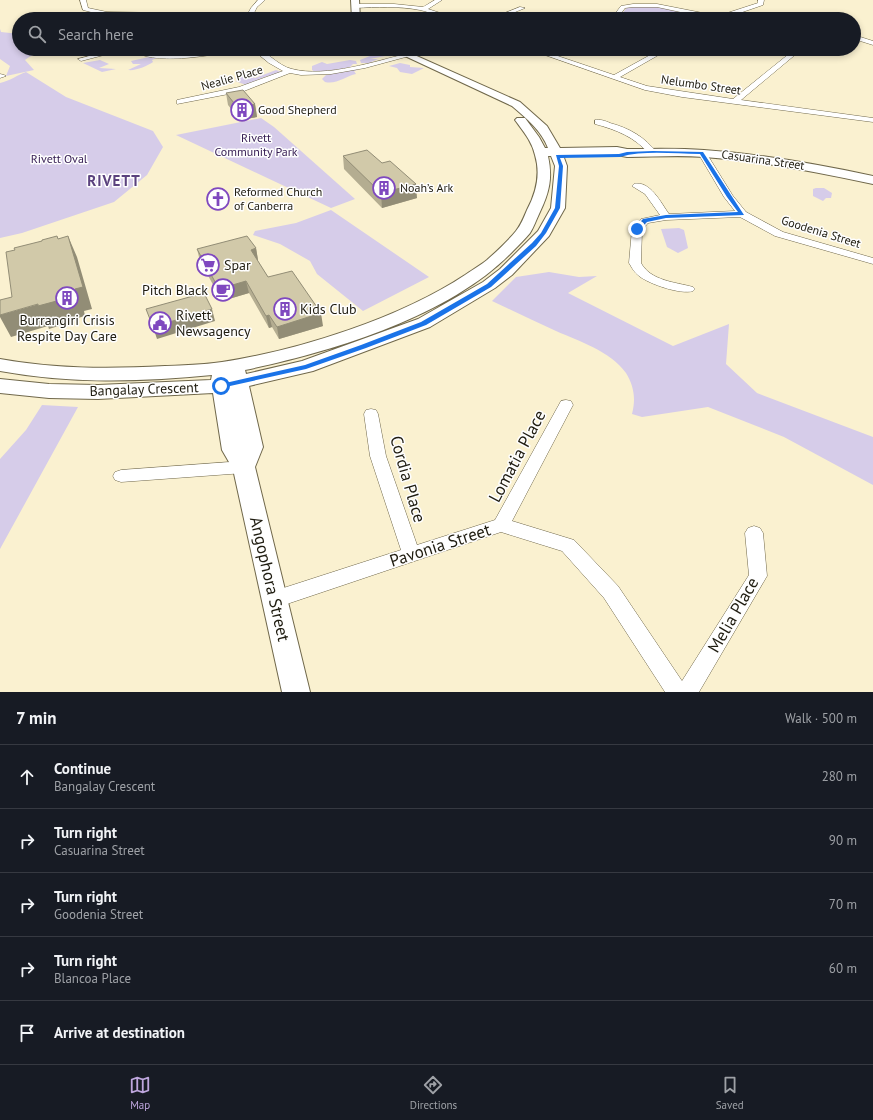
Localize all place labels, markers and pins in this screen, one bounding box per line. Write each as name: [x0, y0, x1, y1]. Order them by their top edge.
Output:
building icon: Good Shepherd: [229, 97, 255, 123]
place label: Good Shepherd: [258, 102, 337, 117]
building icon: Noah’s Ark: [371, 175, 397, 201]
place label: Noah’s Ark: [400, 180, 454, 195]
place label: Reformed Church of Canberra: [234, 184, 322, 213]
church icon: Reformed Church of Canberra: [205, 186, 231, 212]
supermarket icon: Spar: [195, 252, 221, 278]
place label: Spar: [224, 256, 251, 274]
cafe icon: Pitch Black: [210, 277, 236, 303]
place label: Pitch Black: [142, 281, 208, 299]
building icon: Burrangiri Crisis Respite Day Care: [54, 285, 80, 311]
building icon: Kids Club: [272, 296, 298, 322]
place label: Kids Club: [300, 300, 357, 318]
place label: Rivett Newsagency: [176, 306, 251, 340]
public building icon: Rivett Newsagency: [147, 310, 173, 336]
place label: Burrangiri Crisis Respite Day Care: [17, 311, 117, 345]

